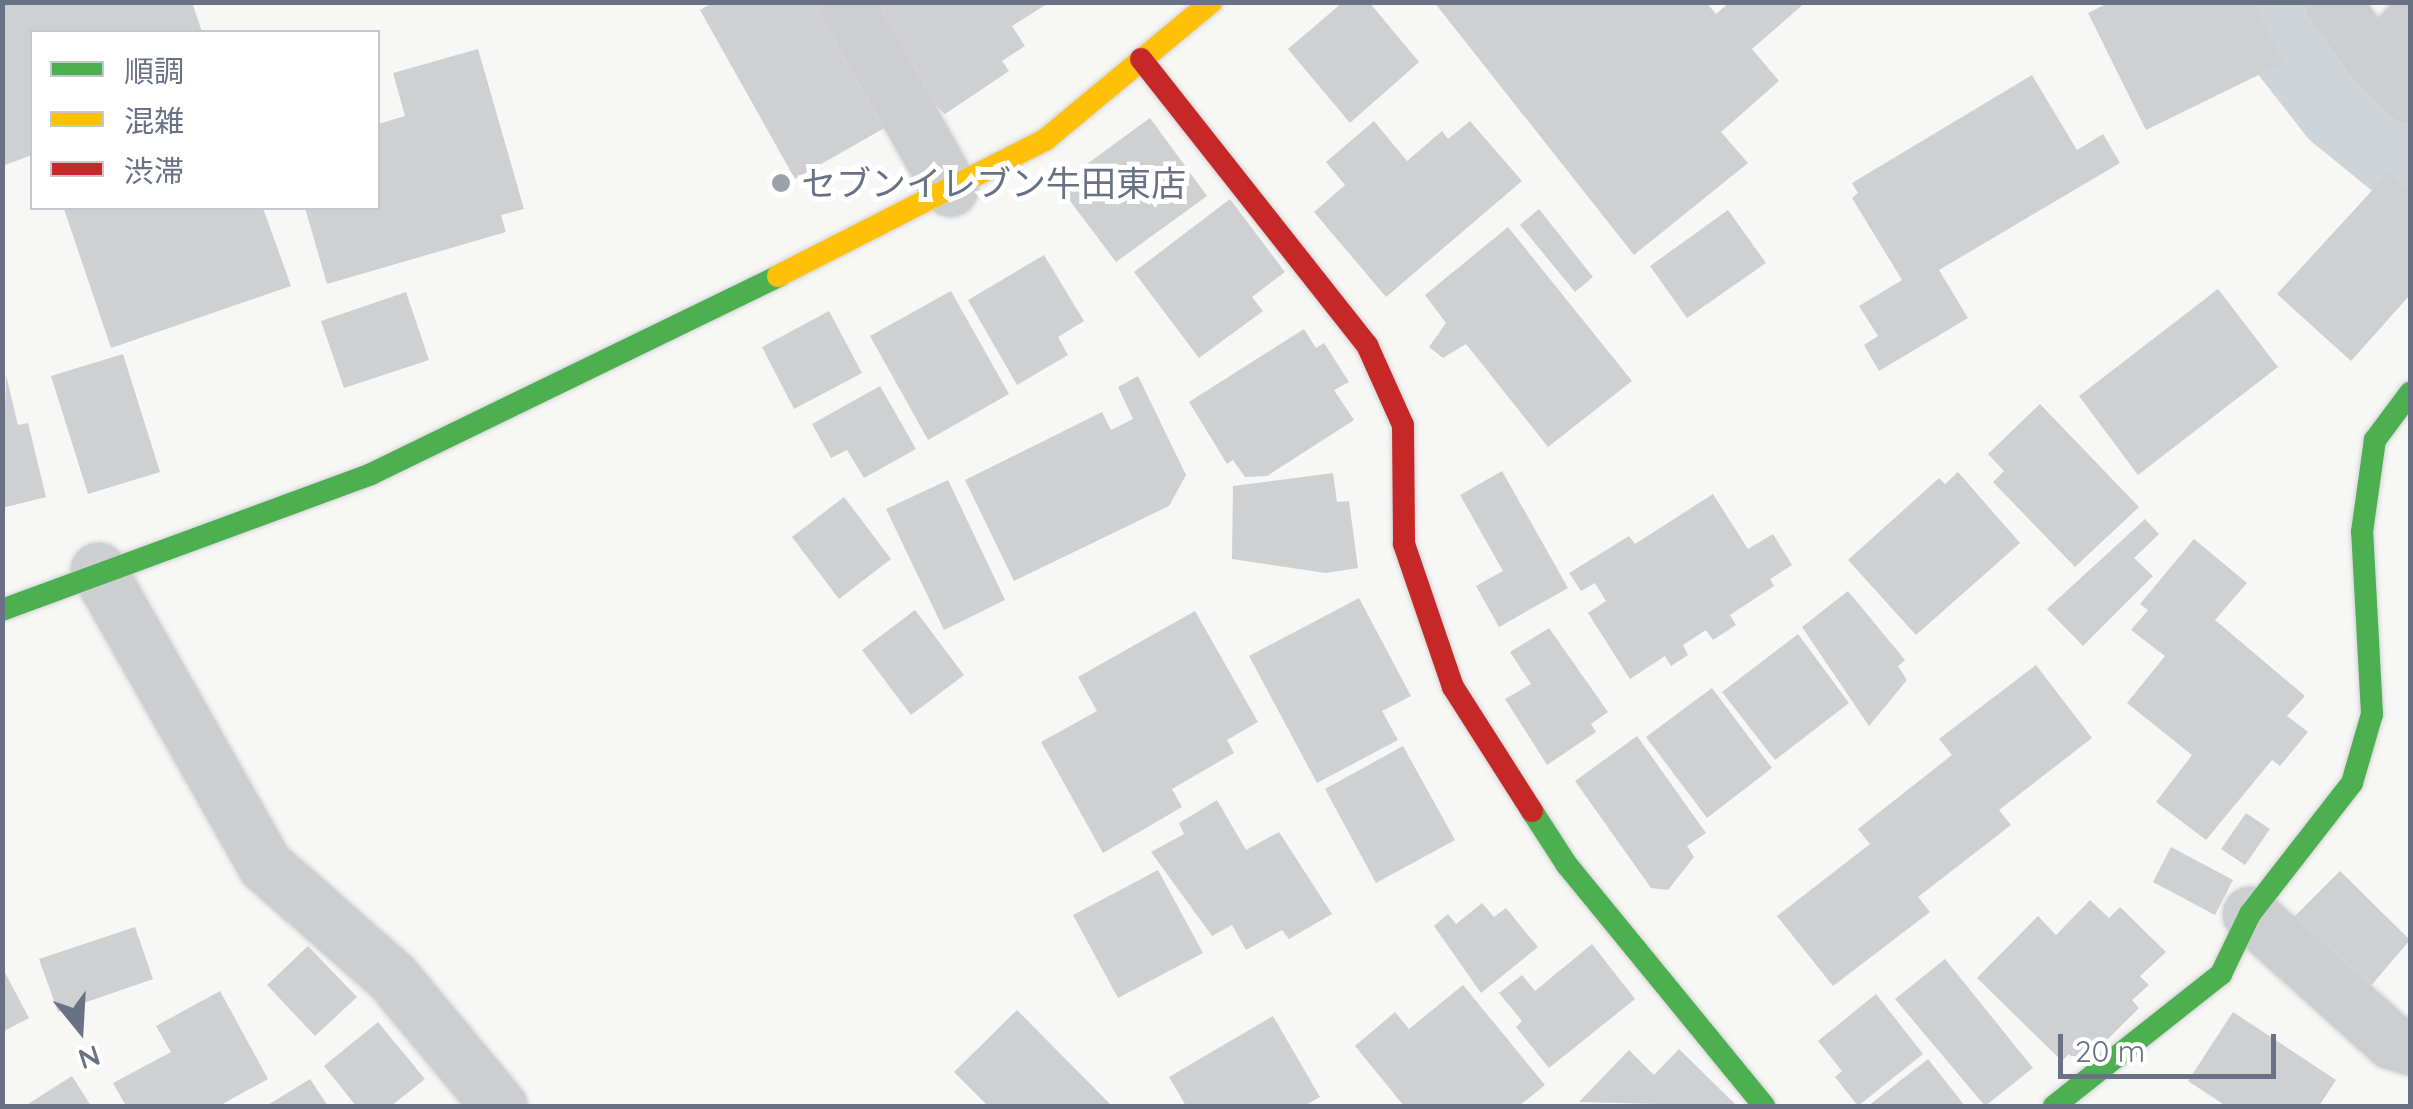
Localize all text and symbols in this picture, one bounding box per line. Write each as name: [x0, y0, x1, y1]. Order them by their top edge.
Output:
legend: [30, 30, 380, 210]
text: 順調: [124, 52, 184, 90]
text: 混雑: [124, 102, 184, 140]
text: 渋滞: [124, 152, 184, 190]
place label: セブンイレブン牛田東店: [801, 162, 1186, 204]
marker: セブンイレブン牛田東店: [770, 172, 792, 194]
north arrow: [30, 979, 130, 1079]
scale bar: [2063, 1014, 2280, 1076]
text: 20 m: [2075, 1032, 2145, 1070]
text: N: [74, 1038, 105, 1078]

